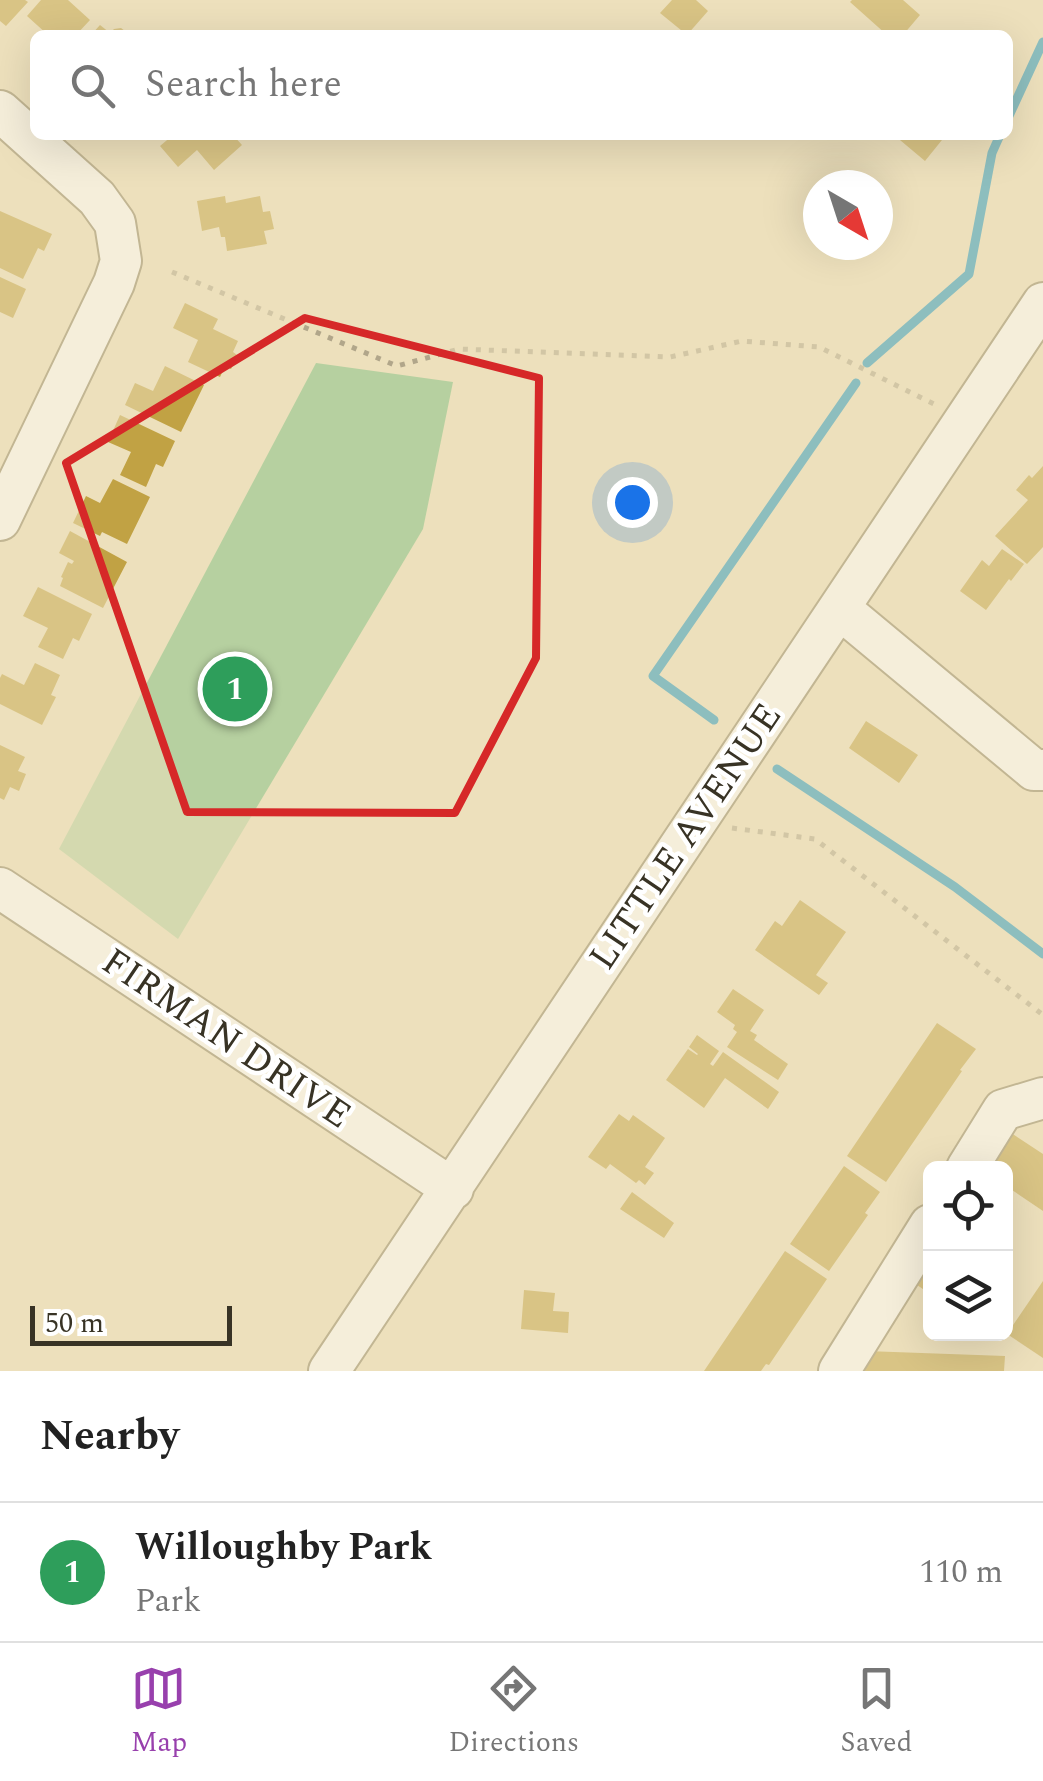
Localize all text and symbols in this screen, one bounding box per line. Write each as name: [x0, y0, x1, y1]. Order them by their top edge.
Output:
search box: [30, 30, 1013, 140]
text: Search here: [145, 56, 342, 114]
icon: search: [65, 58, 120, 113]
north arrow: [803, 170, 893, 260]
your location: [607, 477, 658, 528]
pin: 1: [202, 652, 268, 726]
street label: LITTLE AVENUE: [575, 692, 797, 982]
street label: FIRMAN DRIVE: [89, 934, 363, 1144]
map controls: [923, 1161, 1013, 1341]
button: locate: [923, 1161, 1013, 1251]
button: layers: [923, 1251, 1013, 1341]
scale bar: [30, 1301, 232, 1346]
text: 50 m: [45, 1302, 104, 1345]
text: Nearby: [40, 1405, 179, 1468]
text: Willoughby Park: [135, 1519, 432, 1577]
text: 1: [64, 1548, 81, 1597]
text: 110 m: [919, 1548, 1003, 1597]
text: Park: [135, 1577, 201, 1626]
tab: Map: [131, 1661, 187, 1764]
tab: Directions: [448, 1661, 579, 1764]
tab: Saved: [841, 1661, 912, 1764]

